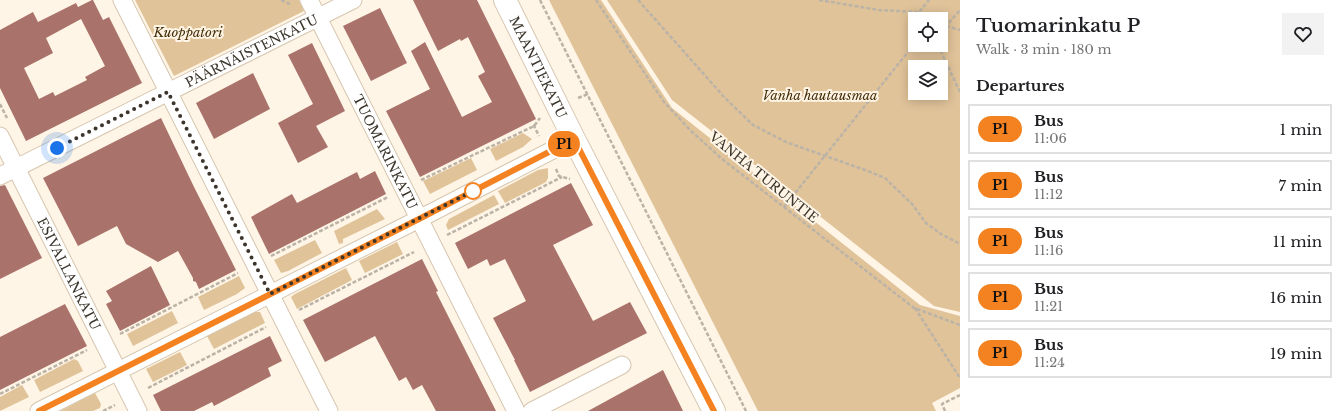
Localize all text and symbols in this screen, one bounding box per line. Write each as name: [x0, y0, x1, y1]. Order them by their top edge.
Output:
street label: PÄÄRNÄISTENKATU: [182, 11, 321, 91]
map controls: [908, 12, 948, 100]
button: locate: [908, 12, 948, 52]
street label: MAANTIEKATU: [505, 13, 570, 121]
button: heart: [1282, 13, 1324, 55]
text: Tuomarinkatu P: [976, 14, 1140, 37]
park label: Kuoppatori: [153, 24, 223, 41]
text: Walk · 3 min · 180 m: [976, 41, 1111, 58]
button: layers: [908, 60, 948, 100]
text: Departures: [976, 76, 1065, 95]
park label: Vanha hautausmaa: [762, 87, 878, 104]
street label: TUOMARINKATU: [349, 92, 421, 212]
text: Bus: [1034, 111, 1064, 130]
text: P1: [992, 120, 1008, 138]
text: 1 min: [1279, 120, 1322, 139]
street label: VANHA TURUNTIE: [705, 127, 822, 227]
text: 11:06: [1034, 130, 1067, 147]
line badge: P1: [546, 131, 582, 157]
text: P1: [556, 135, 572, 153]
your location: [47, 138, 67, 158]
text: Bus: [1034, 167, 1064, 186]
text: P1: [992, 176, 1008, 194]
text: 7 min: [1279, 176, 1322, 195]
unlabelled marker: [464, 182, 482, 200]
text: 11:12: [1034, 186, 1063, 203]
street label: ESIVALLANKATU: [33, 215, 104, 333]
text: Bus: [1034, 223, 1064, 242]
text: P1: [992, 232, 1008, 250]
text: 11 min: [1273, 232, 1322, 251]
text: 11:16: [1034, 242, 1063, 259]
text: Bus: [1034, 279, 1064, 298]
text: P1: [992, 288, 1008, 306]
text: 16 min: [1270, 288, 1322, 307]
text: 11:21: [1034, 298, 1063, 315]
text: Bus: [1034, 335, 1064, 354]
text: P1: [992, 344, 1008, 362]
text: 19 min: [1270, 344, 1322, 363]
text: 11:24: [1034, 354, 1065, 371]

